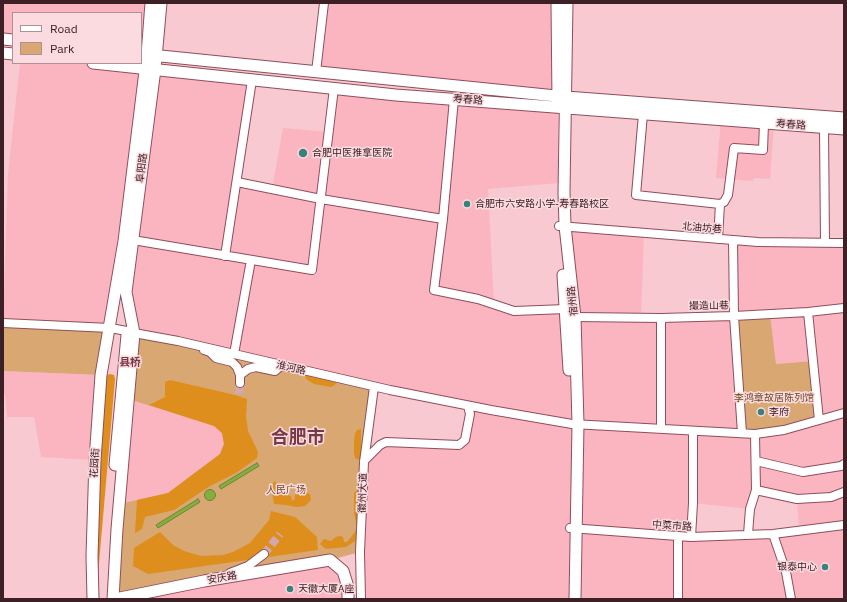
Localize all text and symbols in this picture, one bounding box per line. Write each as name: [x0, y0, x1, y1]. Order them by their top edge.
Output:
legend: [12, 12, 142, 64]
text: Road: [50, 21, 78, 36]
text: Park: [50, 41, 74, 56]
street label: 寿春路: [453, 93, 483, 107]
street label: 寿春路: [776, 118, 806, 132]
marker: 合肥中医推拿医院: [297, 147, 309, 159]
place label: 合肥中医推拿医院: [312, 147, 392, 159]
street label: 阜阳路: [134, 152, 150, 184]
place label: 合肥市六安路小学-寿春路校区: [475, 198, 609, 210]
marker: 合肥市六安路小学-寿春路校区: [462, 199, 472, 209]
street label: 北油坊巷: [682, 220, 722, 236]
street label: 宿州路: [565, 285, 581, 317]
street label: 撮造山巷: [689, 300, 729, 312]
district label: 县桥: [119, 356, 141, 370]
street label: 淮河路: [275, 359, 307, 377]
park label: 李鸿章故居陈列馆: [734, 392, 814, 404]
place label: 李府: [769, 406, 789, 418]
marker: 李府: [756, 407, 766, 417]
district label: 合肥市: [271, 427, 325, 449]
street label: 花园街: [88, 448, 102, 478]
street label: 徽州大道: [356, 473, 370, 513]
park label: 人民广场: [266, 484, 306, 496]
street label: 中菜市路: [652, 519, 692, 533]
place label: 银泰中心: [777, 561, 817, 573]
marker: 银泰中心: [820, 562, 830, 572]
street label: 安庆路: [206, 569, 238, 587]
place label: 天徽大厦A座: [298, 583, 354, 595]
marker: 天徽大厦A座: [285, 584, 295, 594]

